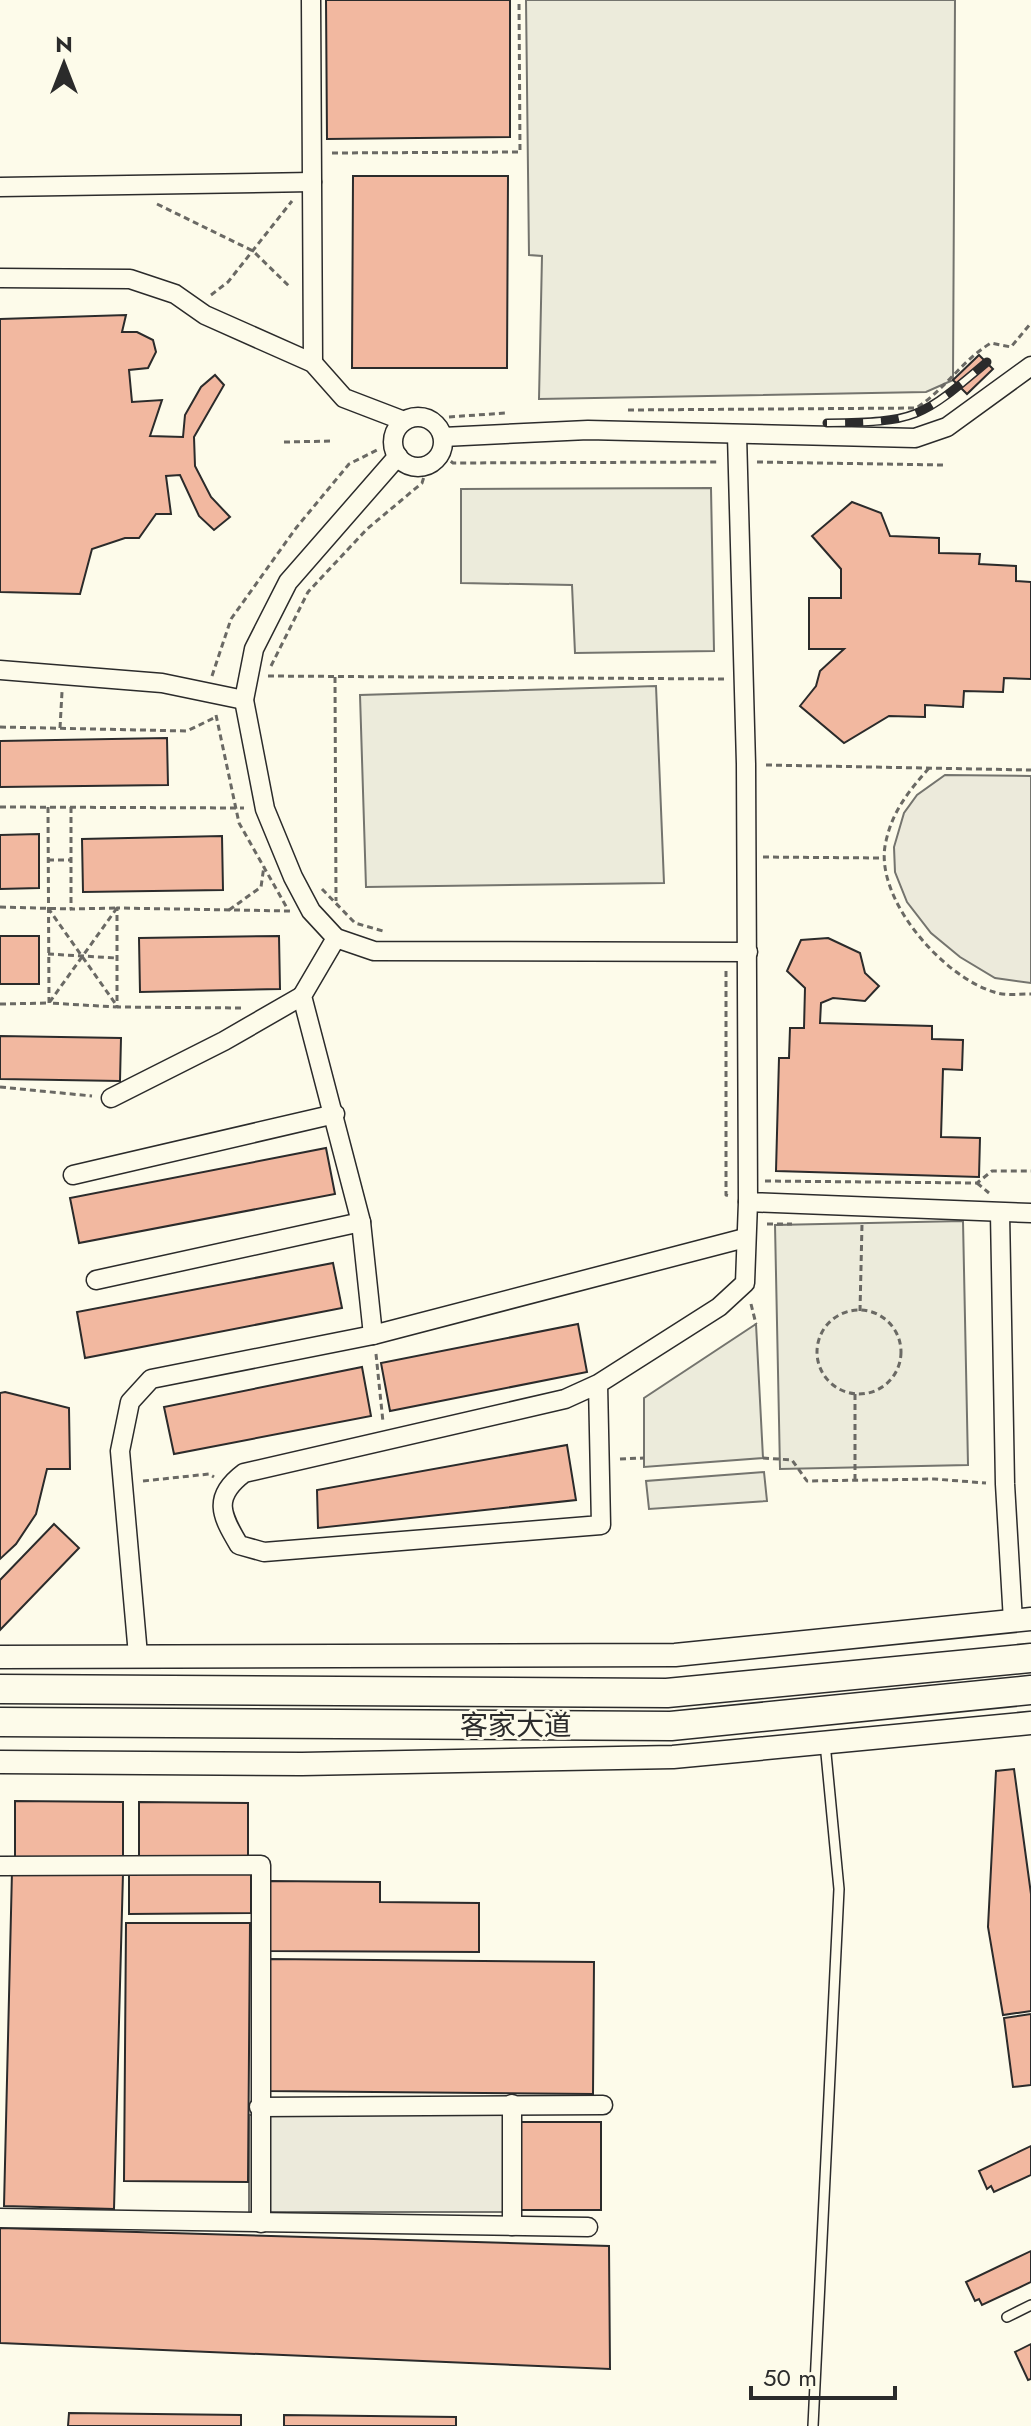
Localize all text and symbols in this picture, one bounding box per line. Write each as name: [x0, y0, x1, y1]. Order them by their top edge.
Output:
north arrow: [24, 24, 104, 104]
text: N: [55, 28, 73, 60]
street label: 客家大道: [460, 1705, 572, 1746]
scale bar: [751, 2350, 895, 2400]
text: 50 m: [763, 2360, 817, 2395]

